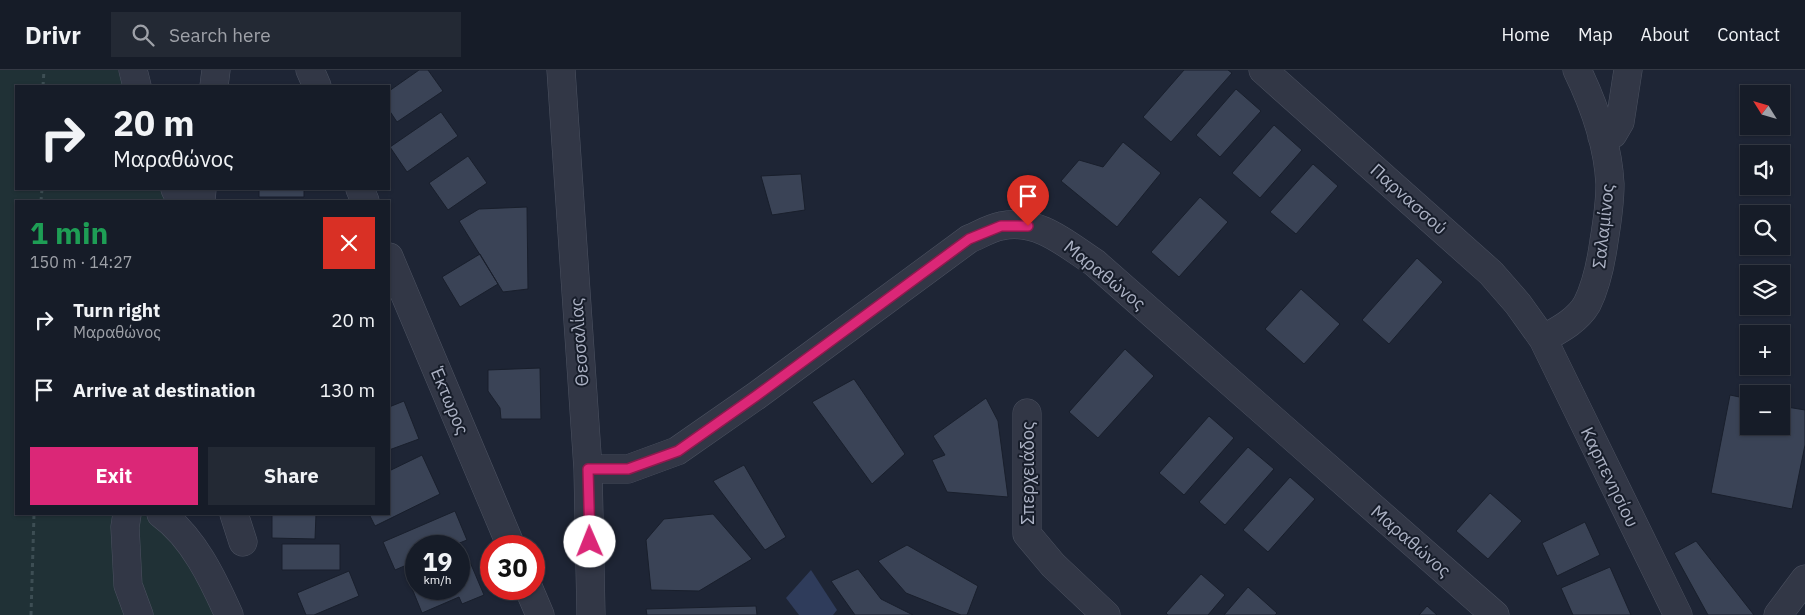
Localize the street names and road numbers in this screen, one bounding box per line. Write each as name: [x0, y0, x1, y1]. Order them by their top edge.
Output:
street label: Παρνασσού: [1366, 158, 1452, 240]
street label: Σαλαμίνος: [1587, 182, 1619, 270]
street label: Μαραθώνος: [1059, 235, 1151, 315]
street label: Θεσσαλίας: [564, 297, 594, 387]
street label: Έκτωρος: [425, 363, 475, 438]
street label: Σπερχειάδος: [1016, 421, 1039, 525]
street label: Καρπενησίου: [1576, 423, 1644, 531]
street label: Μαραθώνος: [1366, 500, 1456, 582]

